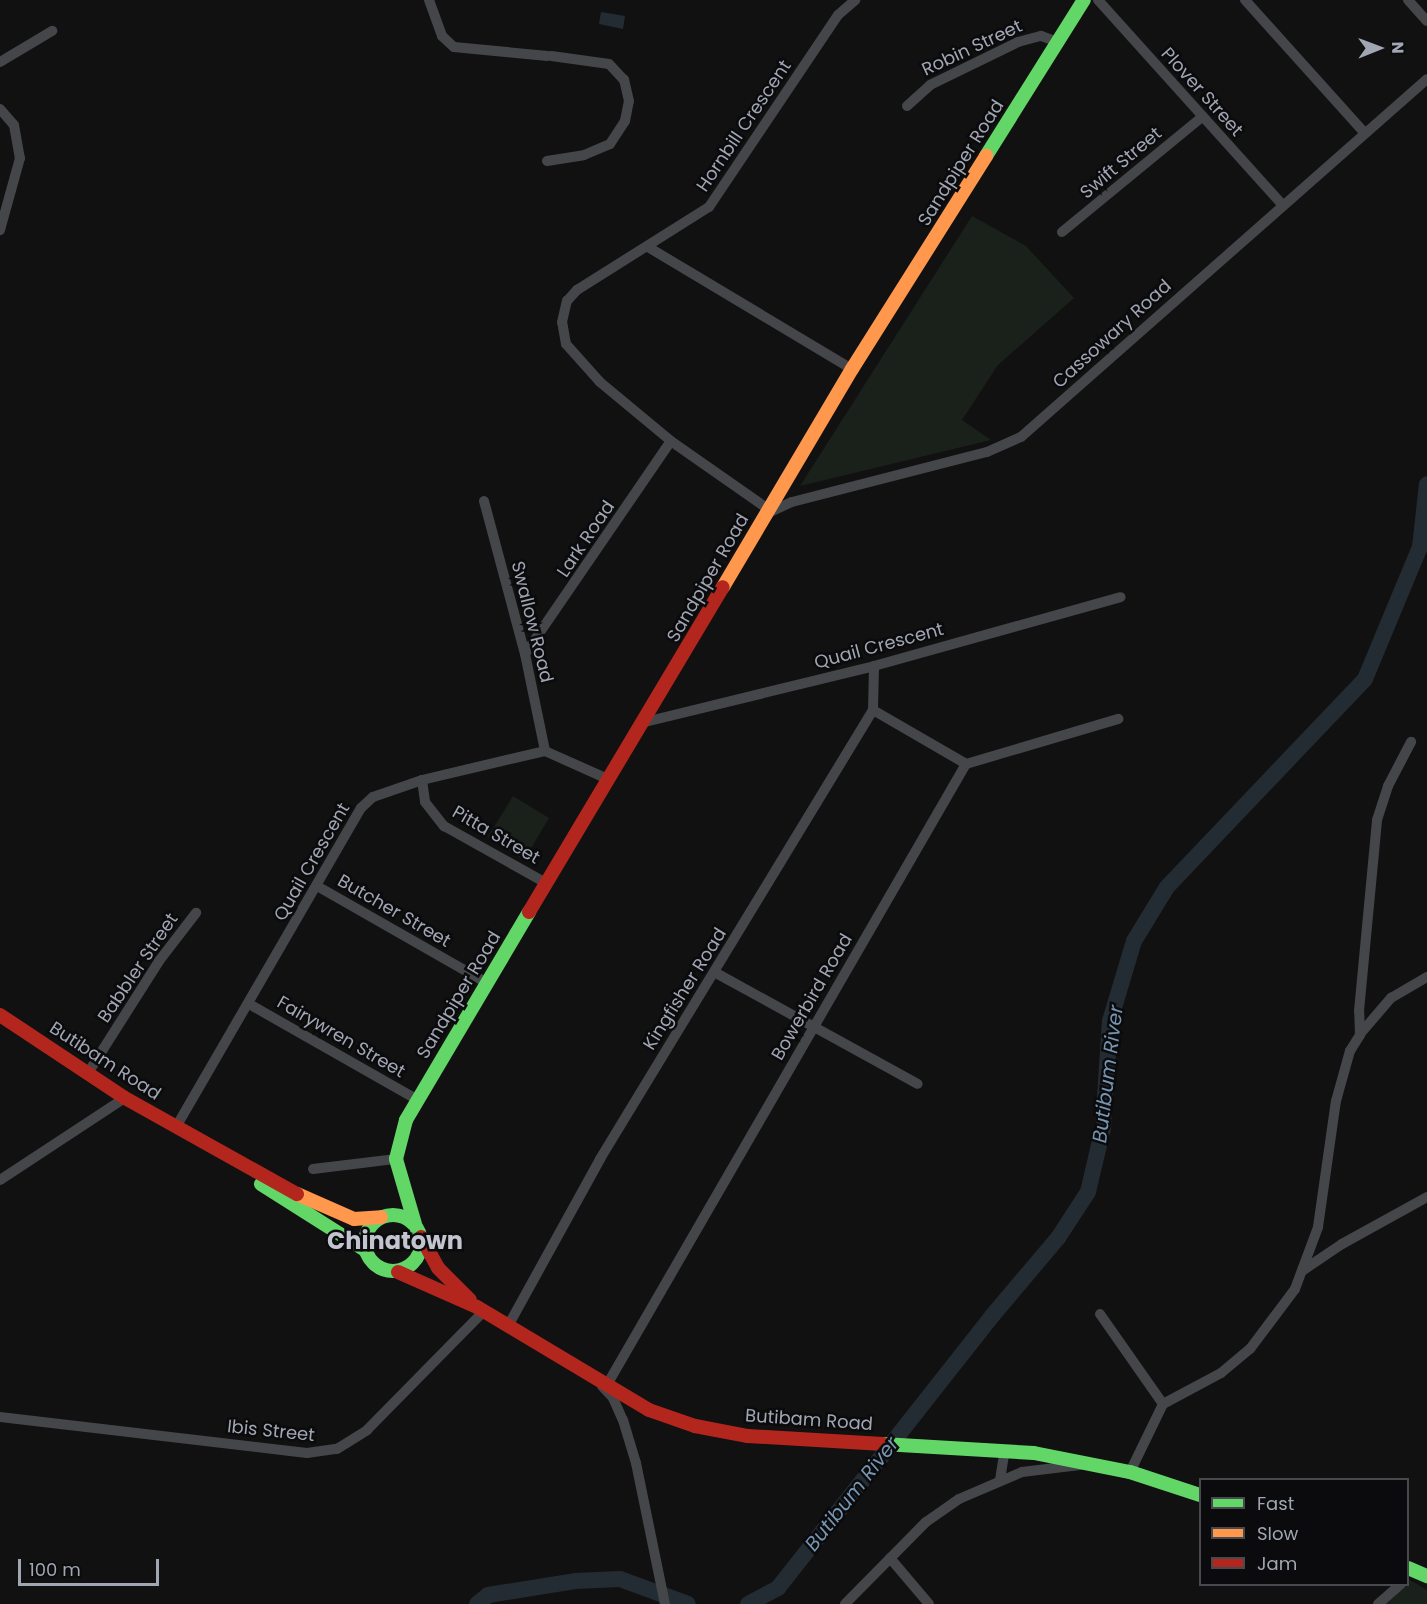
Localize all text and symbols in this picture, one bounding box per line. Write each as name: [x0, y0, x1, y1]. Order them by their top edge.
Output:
street label: Robin Street: [918, 15, 1026, 81]
north arrow: [1349, 18, 1409, 78]
text: N: [1386, 41, 1409, 54]
street label: Plover Street: [1157, 43, 1247, 141]
street label: Hornbill Crescent: [692, 56, 796, 196]
street label: Sandpiper Road: [914, 96, 1008, 230]
street label: Swift Street: [1076, 123, 1166, 203]
street label: Cassowary Road: [1048, 275, 1176, 393]
street label: Lark Road: [553, 497, 619, 581]
street label: Sandpiper Road: [662, 510, 754, 646]
street label: Swallow Road: [506, 559, 558, 685]
street label: Quail Crescent: [812, 618, 946, 674]
street label: Quail Crescent: [269, 799, 355, 925]
street label: Pitta Street: [448, 801, 544, 869]
street label: Butcher Street: [334, 870, 454, 952]
street label: Babbler Street: [93, 909, 183, 1027]
street label: Kingfisher Road: [639, 924, 731, 1054]
street label: Sandpiper Road: [412, 927, 506, 1063]
street label: Bowerbird Road: [767, 930, 857, 1064]
street label: Fairywren Street: [273, 992, 409, 1082]
water label: Butibum River: [1088, 1004, 1128, 1144]
street label: Butibam Road: [45, 1017, 165, 1105]
district label: Chinatown: [327, 1227, 463, 1255]
street label: Butibam Road: [744, 1405, 874, 1435]
street label: Ibis Street: [226, 1416, 316, 1446]
water label: Butibum River: [800, 1432, 904, 1556]
legend: [1199, 1478, 1409, 1586]
text: Fast: [1257, 1491, 1294, 1516]
text: Slow: [1257, 1521, 1298, 1546]
scale bar: [21, 1547, 162, 1585]
text: Jam: [1257, 1551, 1297, 1576]
text: 100 m: [29, 1557, 81, 1582]

